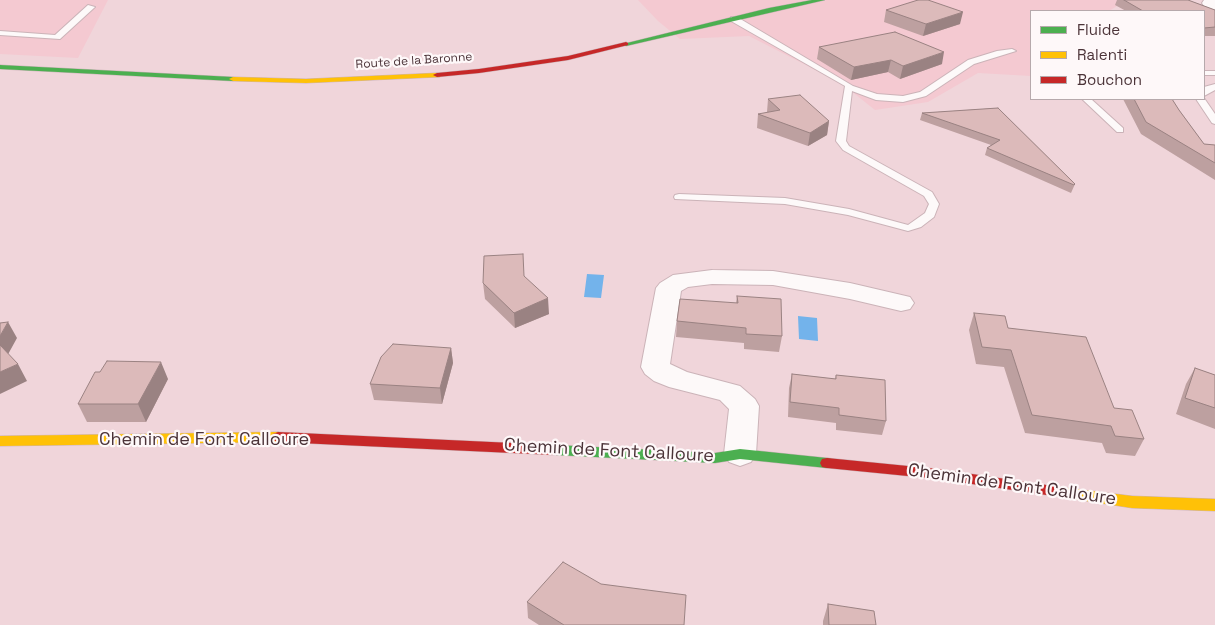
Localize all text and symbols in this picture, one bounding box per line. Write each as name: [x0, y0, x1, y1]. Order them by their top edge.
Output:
legend: [1030, 10, 1205, 100]
text: Fluide: [1077, 20, 1120, 39]
text: Ralenti: [1077, 45, 1127, 64]
street label: Route de la Baronne: [355, 50, 473, 72]
text: Bouchon: [1077, 70, 1142, 89]
street label: Chemin de Font Calloure: [99, 429, 309, 451]
street label: Chemin de Font Calloure: [504, 435, 714, 467]
street label: Chemin de Font Calloure: [906, 460, 1118, 510]

